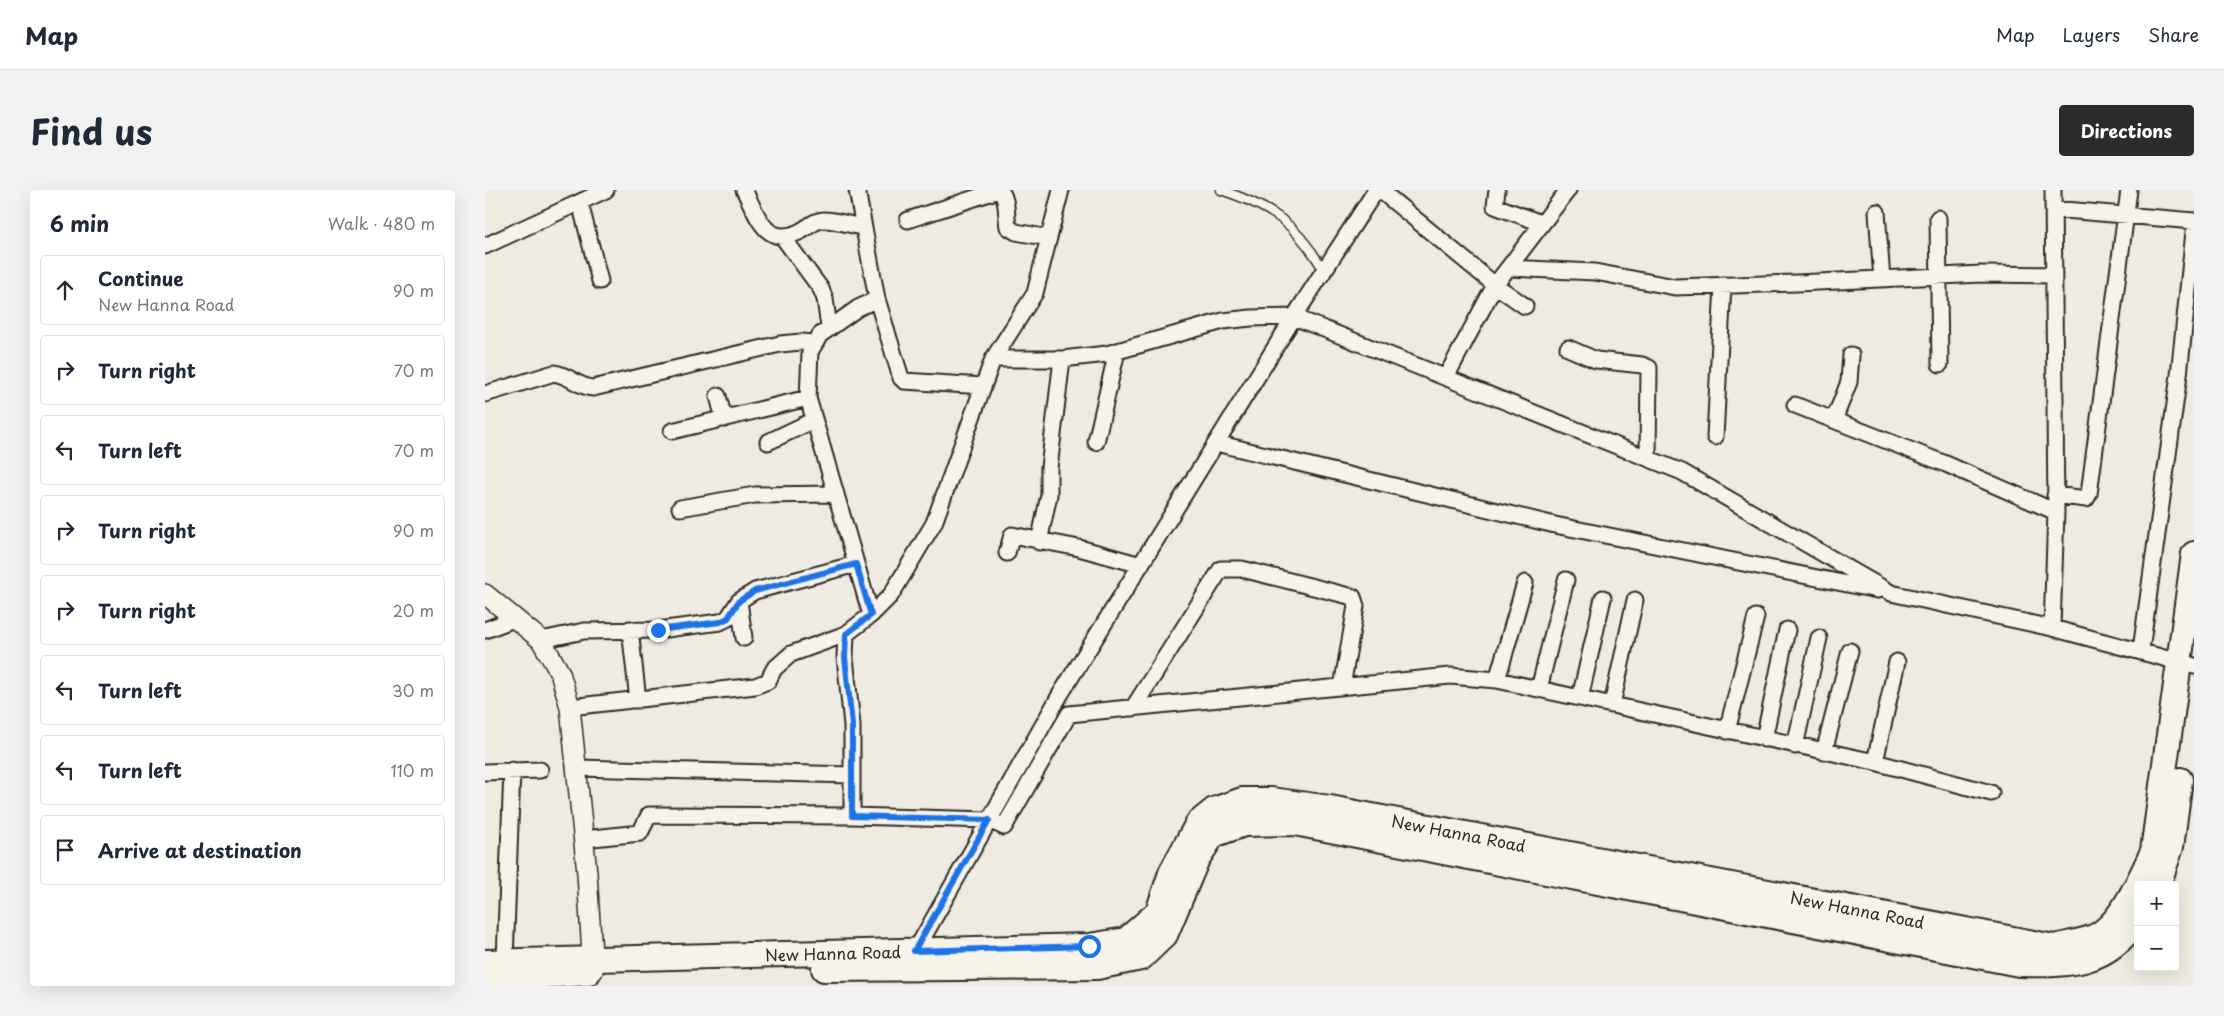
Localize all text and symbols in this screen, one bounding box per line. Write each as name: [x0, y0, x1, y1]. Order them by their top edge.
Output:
text: Map: [25, 17, 78, 53]
text: Map: [1996, 21, 2035, 48]
text: Layers: [2063, 21, 2120, 48]
text: Share: [2148, 21, 2199, 48]
text: Find us: [30, 104, 152, 157]
button: Directions: [2059, 105, 2194, 156]
text: 6 min: [50, 207, 109, 239]
text: Walk · 480 m: [328, 211, 435, 235]
text: Continue: [98, 264, 184, 292]
icon: ahead: [51, 276, 79, 304]
text: 90 m: [393, 278, 434, 302]
text: New Hanna Road: [98, 292, 234, 316]
icon: right: [51, 356, 79, 384]
text: Turn right: [98, 356, 196, 384]
text: 70 m: [394, 358, 434, 382]
icon: left: [51, 436, 79, 464]
text: Turn left: [98, 436, 182, 464]
text: 70 m: [394, 438, 434, 462]
icon: right: [51, 516, 79, 544]
text: Turn right: [98, 516, 196, 544]
text: 90 m: [393, 518, 434, 542]
icon: right: [51, 596, 79, 624]
text: Turn right: [98, 596, 196, 624]
text: 20 m: [393, 598, 434, 622]
route end: [647, 619, 670, 642]
icon: left: [51, 676, 79, 704]
text: Turn left: [98, 676, 182, 704]
text: 30 m: [392, 678, 434, 702]
icon: left: [51, 756, 79, 784]
text: Turn left: [98, 756, 182, 784]
text: 110 m: [391, 758, 434, 782]
street label: New Hanna Road: [1389, 808, 1528, 857]
icon: arrive: [51, 836, 79, 864]
text: Arrive at destination: [98, 836, 302, 864]
map controls: [2134, 881, 2179, 971]
button: +: [2134, 881, 2179, 926]
street label: New Hanna Road: [1788, 885, 1927, 934]
button: −: [2134, 926, 2179, 971]
route start: [1078, 935, 1101, 958]
street label: New Hanna Road: [764, 939, 901, 967]

